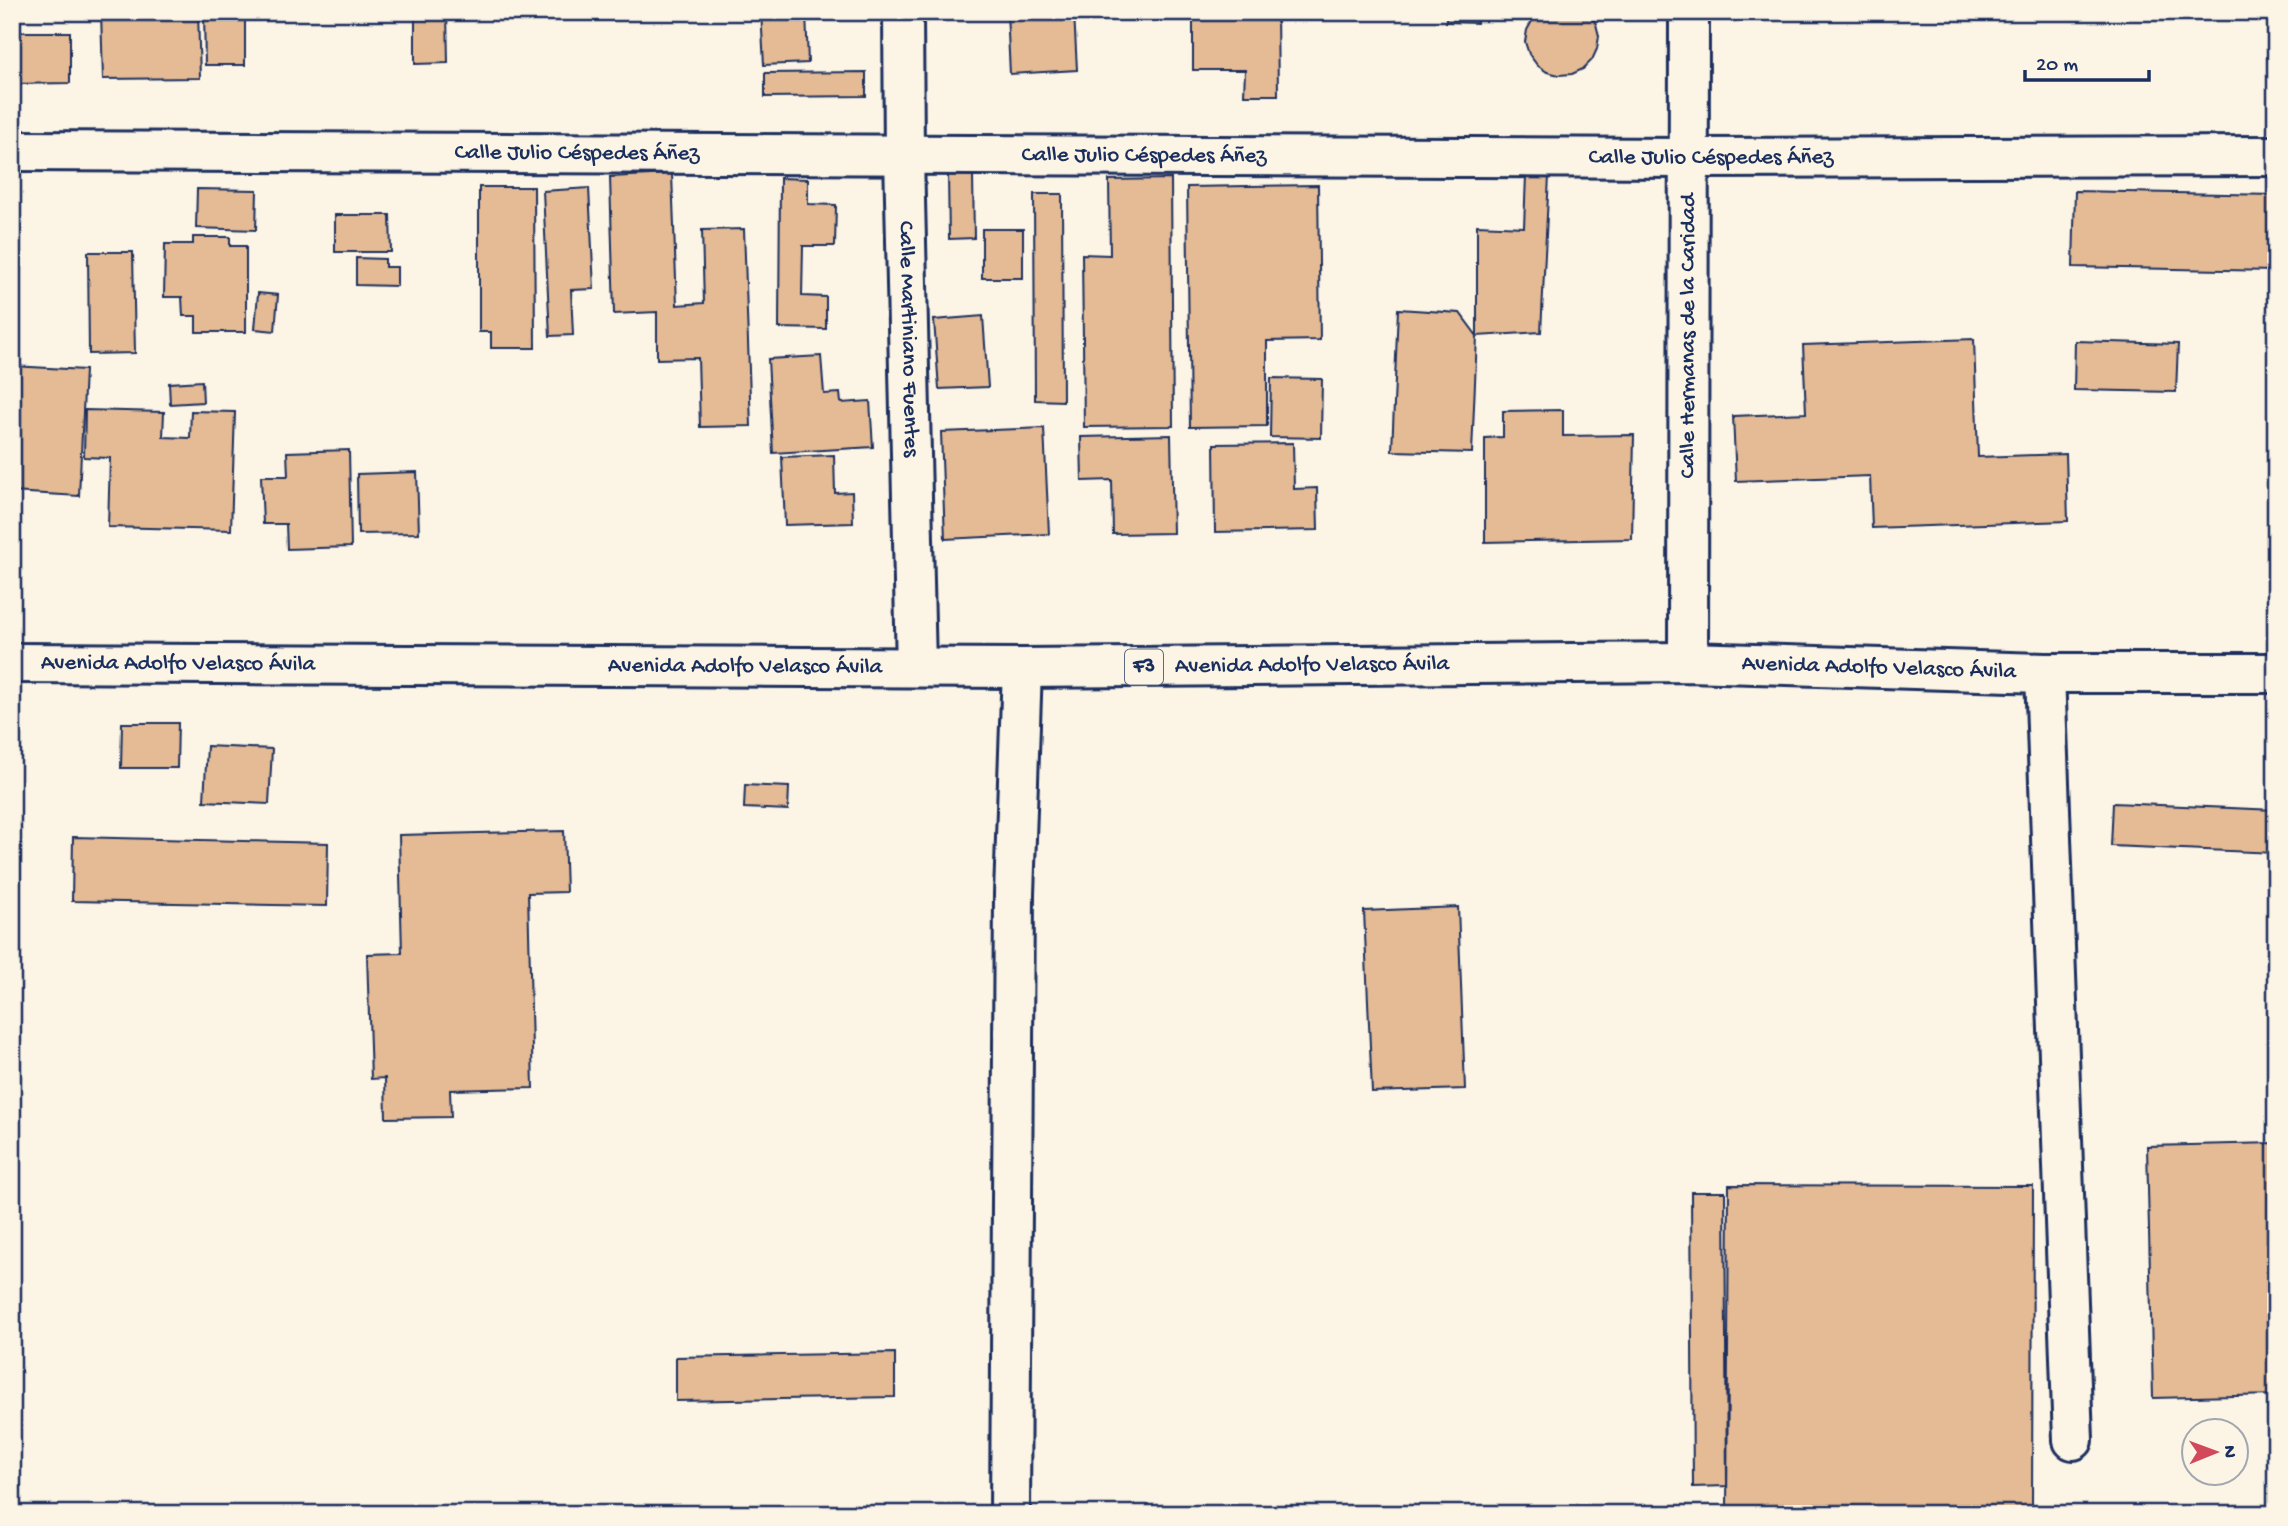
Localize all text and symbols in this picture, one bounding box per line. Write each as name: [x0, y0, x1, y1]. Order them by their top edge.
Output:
scale bar: [2025, 38, 2150, 82]
text: 20 m: [2036, 54, 2078, 79]
street label: Calle Julio Céspedes Áñez: [454, 139, 700, 167]
street label: Calle Julio Céspedes Áñez: [1021, 142, 1267, 170]
street label: Calle Julio Céspedes Áñez: [1588, 143, 1834, 172]
street label: Calle Hermanas de la Caridad: [1675, 192, 1702, 478]
street label: Calle Martiniano Fuentes: [892, 221, 925, 458]
street label: Avenida Adolfo Velasco Ávila: [41, 650, 317, 678]
road number: F3: [1125, 650, 1163, 684]
street label: Avenida Adolfo Velasco Ávila: [1175, 650, 1451, 680]
street label: Avenida Adolfo Velasco Ávila: [1741, 650, 2018, 686]
street label: Avenida Adolfo Velasco Ávila: [608, 652, 884, 681]
north arrow: [2180, 1418, 2250, 1488]
text: N: [2217, 1445, 2240, 1458]

